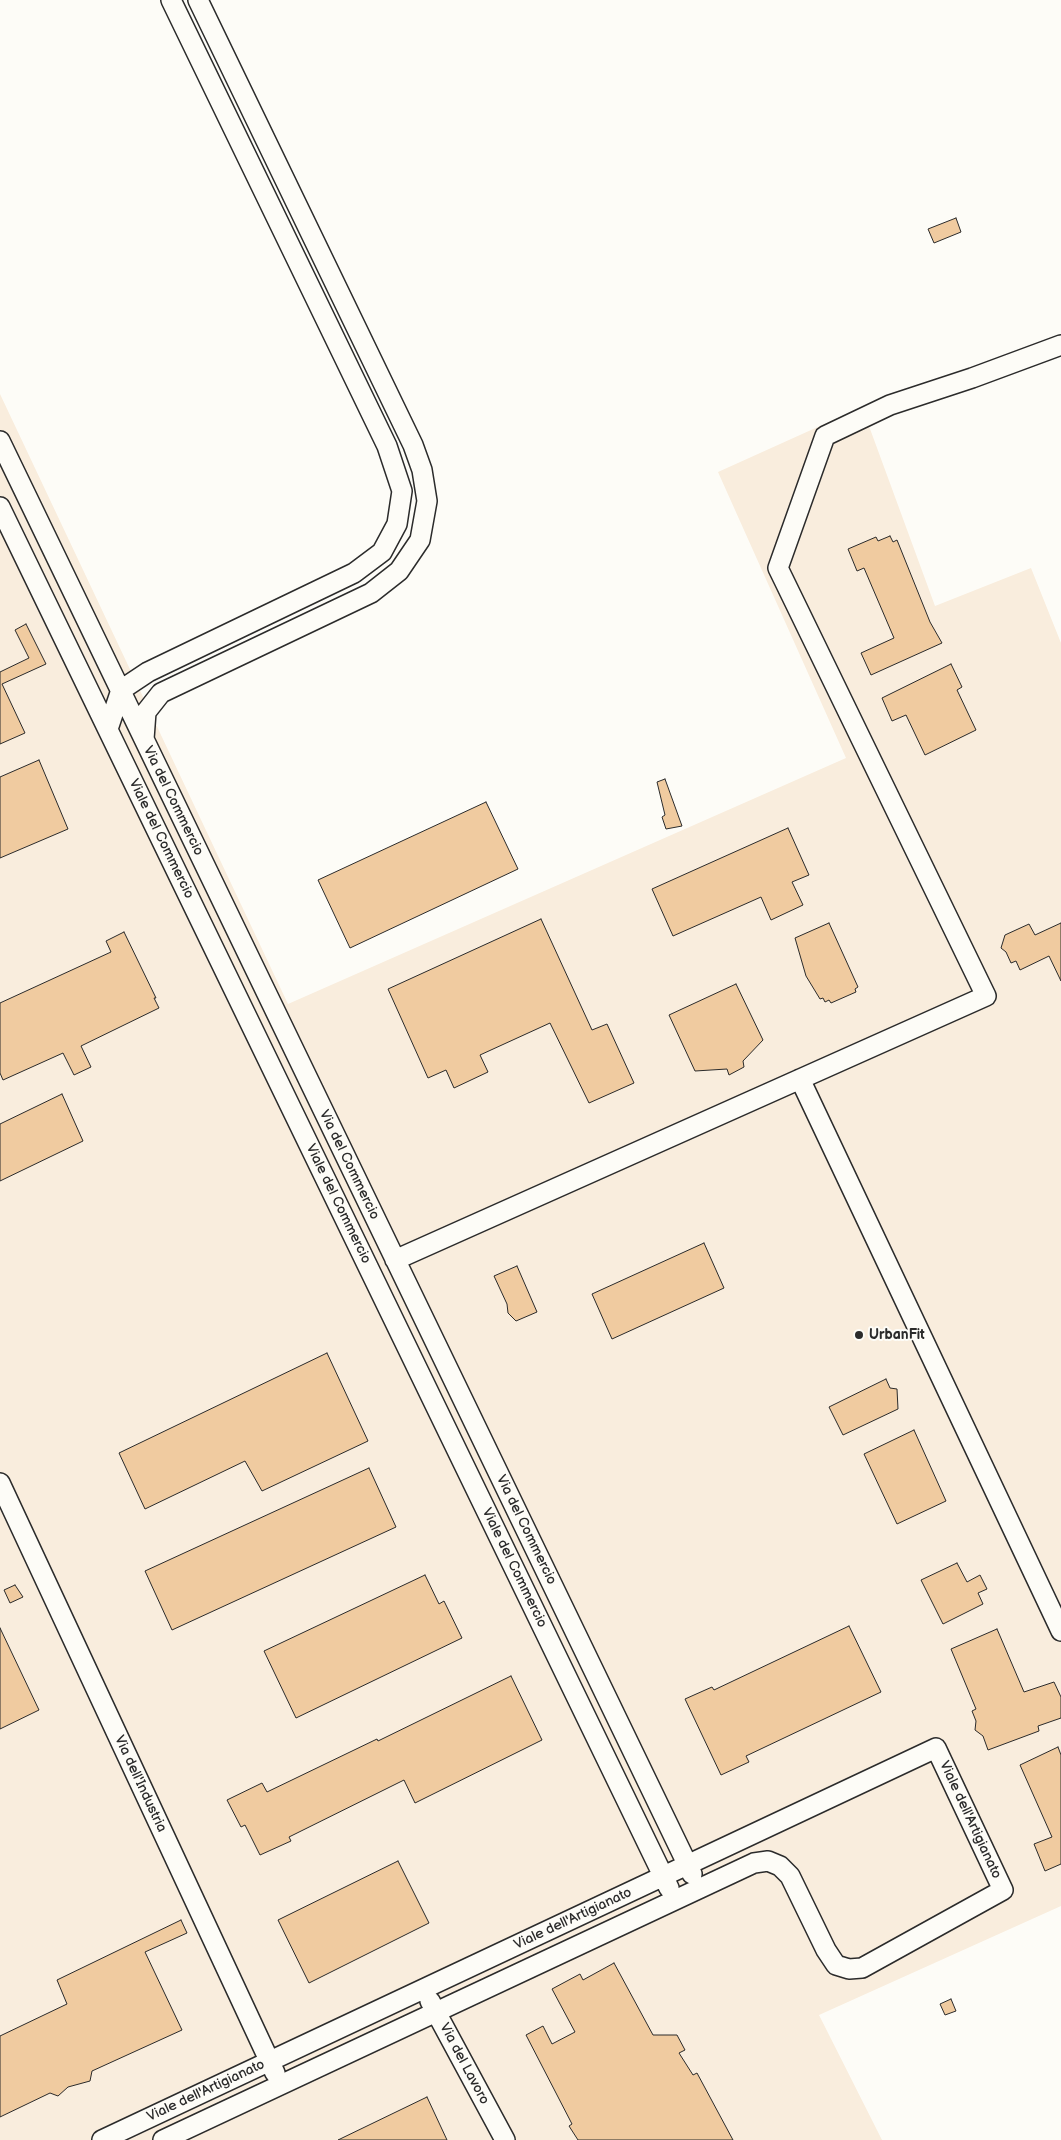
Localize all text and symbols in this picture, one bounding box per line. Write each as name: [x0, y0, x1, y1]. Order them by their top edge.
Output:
street label: Via del Commercio: [139, 744, 207, 858]
street label: Viale del Commercio: [125, 776, 197, 902]
street label: Via del Commercio: [315, 1108, 383, 1222]
street label: Viale del Commercio: [302, 1141, 374, 1267]
place label: UrbanFit: [869, 1327, 925, 1343]
marker: UrbanFit: [853, 1329, 865, 1341]
street label: Via del Commercio: [492, 1473, 560, 1587]
street label: Viale del Commercio: [478, 1505, 550, 1631]
street label: Via dell'Industria: [110, 1733, 170, 1835]
street label: Viale dell'Artigianato: [935, 1758, 1005, 1882]
street label: Viale dell'Artigianato: [511, 1884, 635, 1954]
street label: Via del Lavoro: [436, 2020, 492, 2108]
street label: Viale dell'Artigianato: [144, 2056, 268, 2126]

